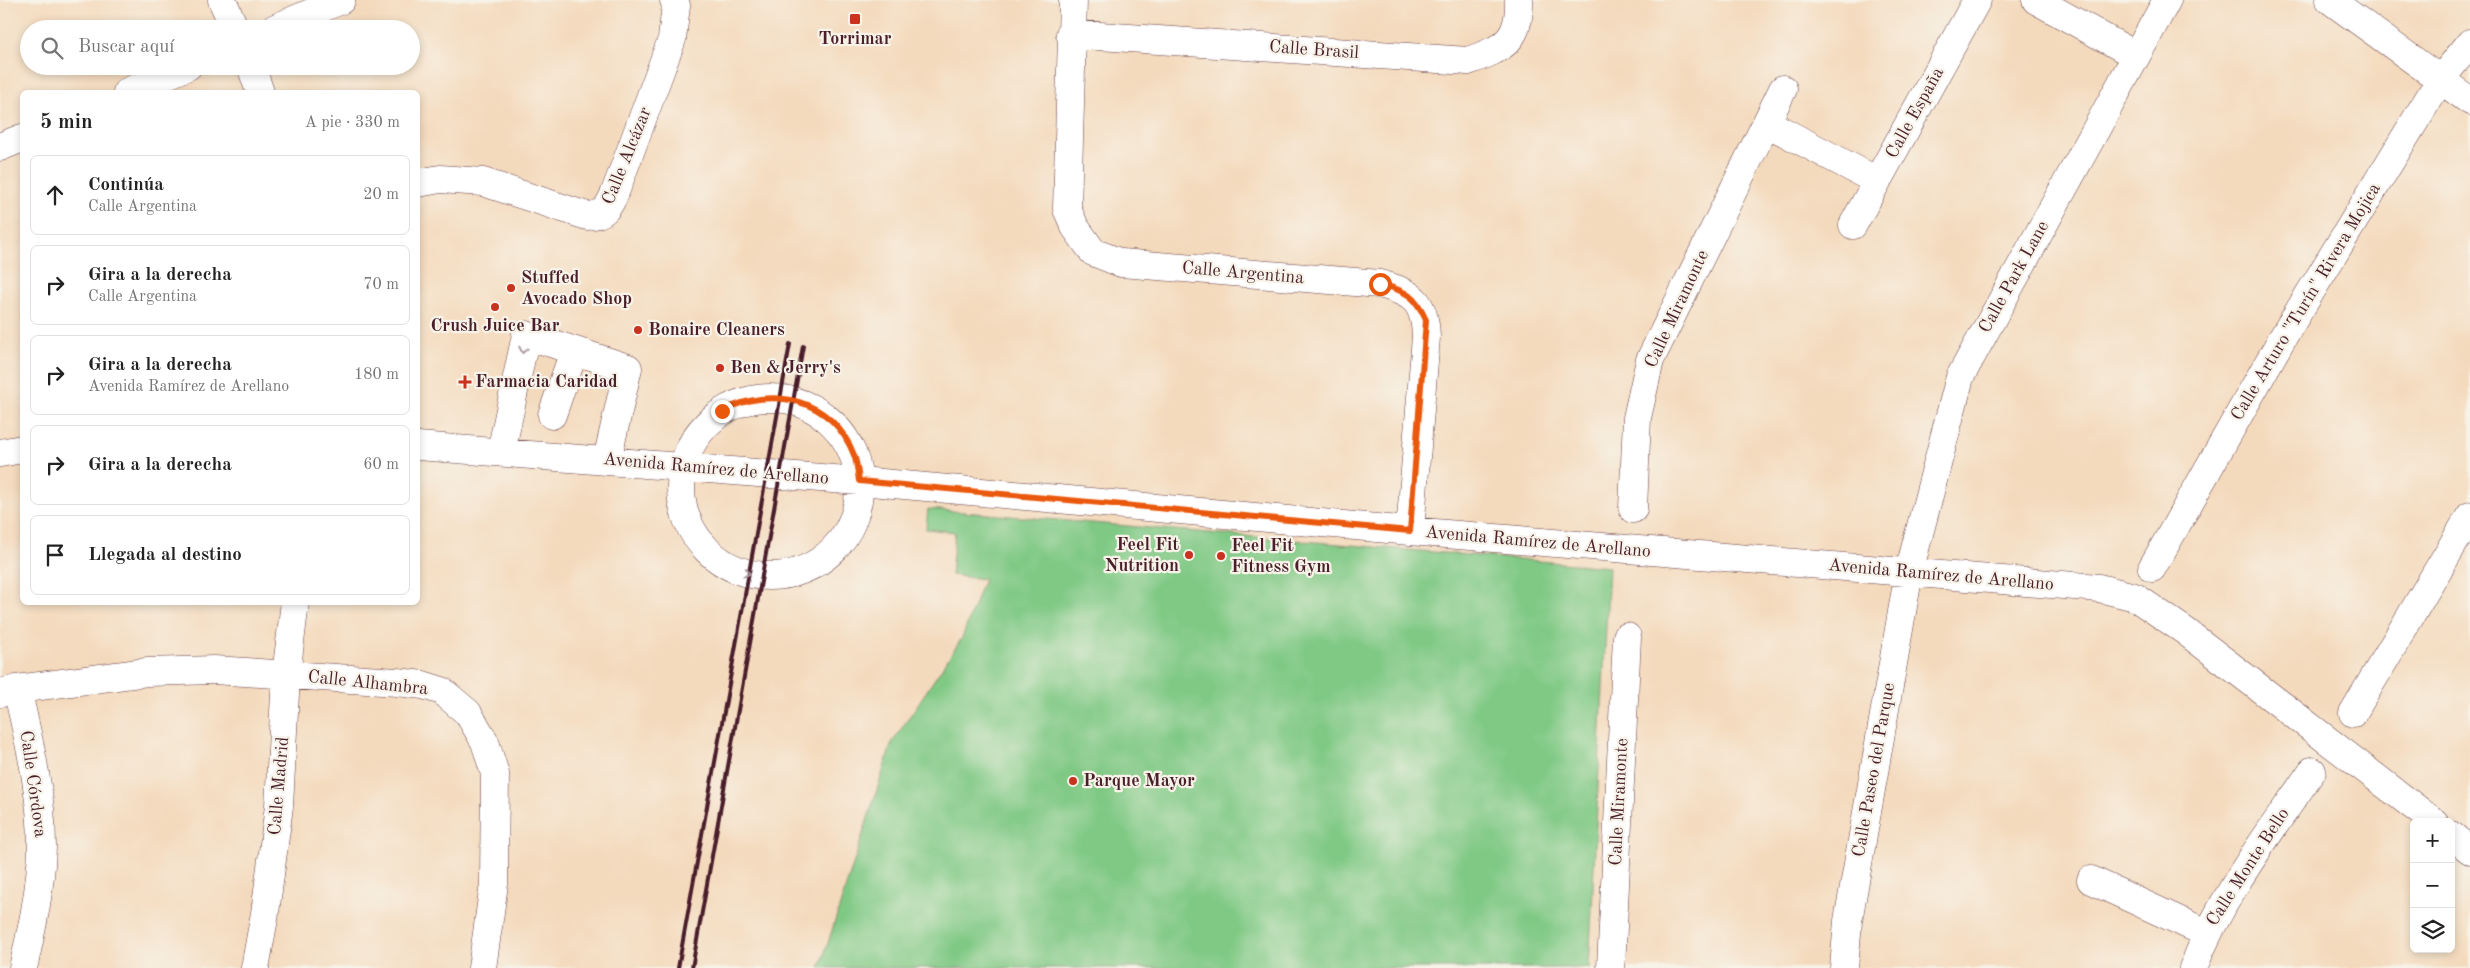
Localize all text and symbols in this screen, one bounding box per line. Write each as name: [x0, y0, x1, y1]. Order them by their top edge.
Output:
marker: Torrimar: [848, 12, 862, 26]
search box: [20, 20, 420, 75]
place label: Torrimar: [818, 30, 892, 48]
icon: search: [38, 34, 66, 62]
text: Buscar aquí: [78, 38, 174, 57]
street label: Calle Brasil: [1268, 38, 1360, 62]
street label: Calle España: [1883, 64, 1947, 162]
street label: Calle Alcázar: [599, 104, 655, 207]
text: 5 min: [40, 112, 93, 133]
text: A pie · 330 m: [305, 115, 400, 131]
text: Continúa: [88, 176, 164, 195]
street label: Calle Arturo "Turín" Rivera Mojica: [2228, 180, 2384, 424]
icon: ahead: [41, 181, 69, 209]
text: 20 m: [363, 187, 399, 203]
text: Calle Argentina: [88, 199, 197, 215]
street label: Calle Park Lane: [1976, 218, 2052, 336]
street label: Calle Miramonte: [1642, 247, 1712, 371]
street label: Calle Argentina: [1181, 259, 1305, 287]
text: Gira a la derecha: [88, 266, 232, 285]
place label: Stuffed Avocado Shop: [521, 269, 632, 308]
icon: right: [41, 271, 69, 299]
route start: [1369, 273, 1392, 296]
text: 70 m: [363, 277, 399, 293]
marker: Stuffed Avocado Shop: [505, 282, 517, 294]
text: Calle Argentina: [88, 289, 197, 305]
marker: Crush Juice Bar: [489, 301, 501, 313]
place label: Crush Juice Bar: [430, 317, 560, 335]
place label: Bonaire Cleaners: [648, 321, 785, 339]
marker: Bonaire Cleaners: [632, 324, 644, 336]
one-way arrow: [518, 346, 529, 355]
text: Gira a la derecha: [88, 356, 232, 375]
place label: Ben & Jerry's: [730, 359, 841, 377]
icon: right: [41, 361, 69, 389]
marker: Ben & Jerry's: [714, 362, 726, 374]
text: 180 m: [354, 367, 399, 383]
place label: Farmacia Caridad: [475, 373, 618, 391]
marker: Farmacia Caridad: [459, 376, 471, 388]
text: Avenida Ramírez de Arellano: [88, 379, 289, 395]
route end: [711, 400, 734, 423]
street label: Avenida Ramírez de Arellano: [602, 450, 830, 488]
icon: right: [41, 451, 69, 479]
text: Gira a la derecha: [88, 456, 232, 475]
text: 60 m: [363, 457, 399, 473]
street label: Avenida Ramírez de Arellano: [1424, 523, 1652, 561]
place label: Feel Fit Nutrition: [1105, 536, 1179, 575]
place label: Feel Fit Fitness Gym: [1231, 537, 1331, 576]
icon: arrive: [41, 541, 69, 569]
text: Llegada al destino: [88, 546, 242, 565]
marker: Feel Fit Nutrition: [1183, 549, 1195, 561]
marker: Feel Fit Fitness Gym: [1215, 550, 1227, 562]
street label: Avenida Ramírez de Arellano: [1827, 556, 2055, 594]
one-way arrow: [743, 567, 751, 577]
street label: Calle Alhambra: [307, 668, 429, 698]
street label: Calle Paseo del Parque: [1850, 681, 1898, 859]
street label: Calle Córdova: [17, 729, 49, 839]
street label: Calle Madrid: [266, 736, 292, 836]
street label: Calle Miramonte: [1607, 738, 1631, 866]
place label: Parque Mayor: [1083, 772, 1195, 790]
marker: Parque Mayor: [1067, 775, 1079, 787]
street label: Calle Monte Bello: [2203, 805, 2293, 929]
map controls: [2410, 818, 2455, 953]
button: +: [2410, 818, 2455, 863]
button: −: [2410, 863, 2455, 908]
button: layers: [2410, 908, 2455, 953]

